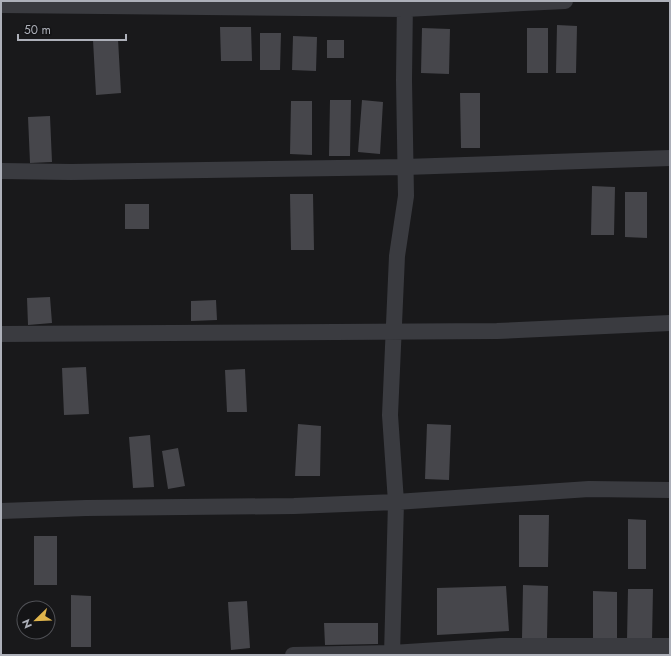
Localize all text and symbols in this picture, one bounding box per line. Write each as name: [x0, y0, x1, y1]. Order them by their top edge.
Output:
scale bar: [18, 16, 126, 42]
text: 50 m: [24, 21, 51, 39]
north arrow: [16, 600, 56, 640]
text: N: [18, 617, 36, 631]

